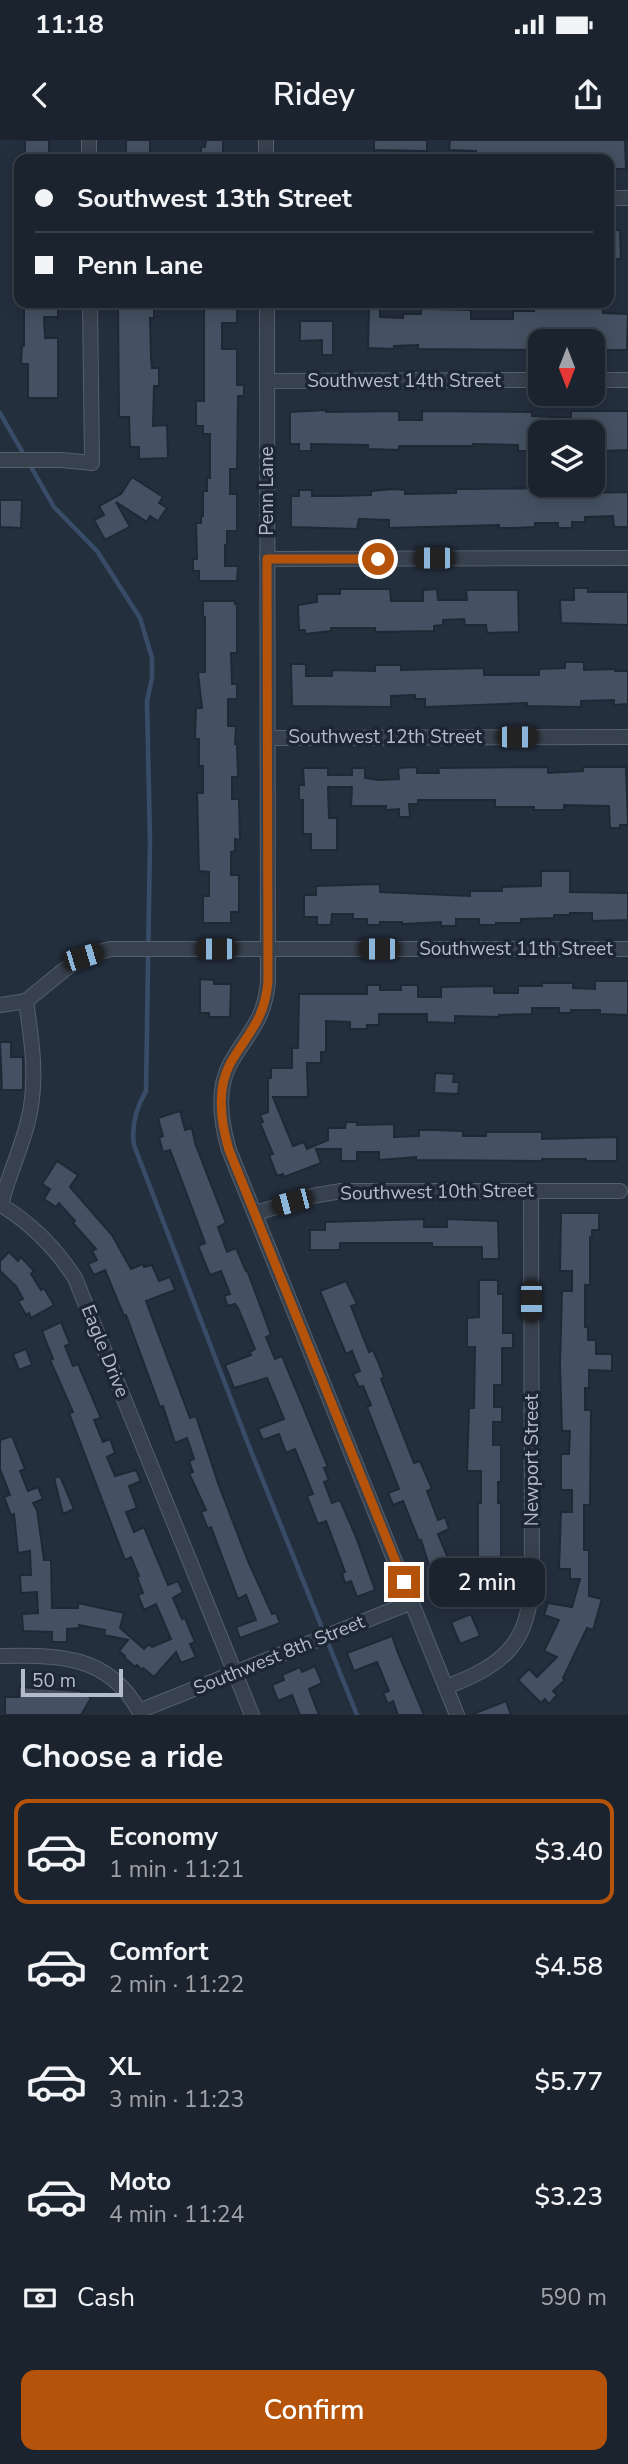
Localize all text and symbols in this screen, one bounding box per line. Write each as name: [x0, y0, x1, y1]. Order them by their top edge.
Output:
text: 11:18: [35, 7, 104, 42]
text: Ridey: [273, 73, 355, 116]
icon: back: [21, 76, 59, 114]
icon: share: [569, 76, 607, 114]
text: Southwest 13th Street: [77, 181, 352, 216]
text: Penn Lane: [77, 248, 203, 283]
north arrow: [528, 329, 606, 406]
map controls: [528, 329, 605, 497]
street label: Southwest 14th Street: [307, 368, 501, 394]
button: layers: [528, 420, 605, 497]
street label: Penn Lane: [254, 446, 280, 536]
route start: [362, 543, 394, 575]
car: [414, 548, 456, 569]
street label: Southwest 12th Street: [288, 724, 482, 750]
car: [497, 727, 539, 748]
street label: Southwest 11th Street: [419, 936, 613, 962]
car: [196, 939, 238, 960]
car: [359, 939, 401, 960]
car: [60, 941, 107, 973]
street label: Southwest 10th Street: [340, 1177, 534, 1207]
car: [269, 1186, 316, 1218]
car: [521, 1280, 542, 1322]
street label: Eagle Drive: [75, 1301, 135, 1401]
street label: Newport Street: [519, 1393, 545, 1526]
callout: 2 min: [428, 1558, 544, 1606]
route end: [388, 1566, 420, 1598]
text: 2 min: [458, 1567, 516, 1598]
street label: Southwest 8th Street: [190, 1609, 369, 1701]
scale bar: [21, 1666, 122, 1698]
text: 50 m: [32, 1668, 76, 1694]
text: Choose a ride: [21, 1735, 223, 1778]
text: Economy: [109, 1819, 218, 1854]
icon: car: [25, 1820, 88, 1883]
text: $3.40: [534, 1834, 603, 1869]
text: 1 min · 11:21: [109, 1854, 244, 1885]
text: Comfort: [109, 1934, 209, 1969]
icon: car: [25, 1935, 88, 1998]
text: $4.58: [534, 1949, 603, 1984]
text: 2 min · 11:22: [109, 1969, 244, 2000]
text: XL: [109, 2049, 141, 2084]
icon: car: [25, 2050, 88, 2113]
text: $5.77: [534, 2064, 603, 2099]
text: 3 min · 11:23: [109, 2084, 244, 2115]
text: Moto: [109, 2164, 171, 2199]
icon: car: [25, 2165, 88, 2228]
text: $3.23: [534, 2179, 603, 2214]
text: 4 min · 11:24: [109, 2199, 244, 2230]
icon: cash: [21, 2279, 59, 2317]
text: Cash: [77, 2280, 135, 2315]
text: 590 m: [540, 2282, 607, 2313]
button: Confirm: [21, 2370, 607, 2450]

